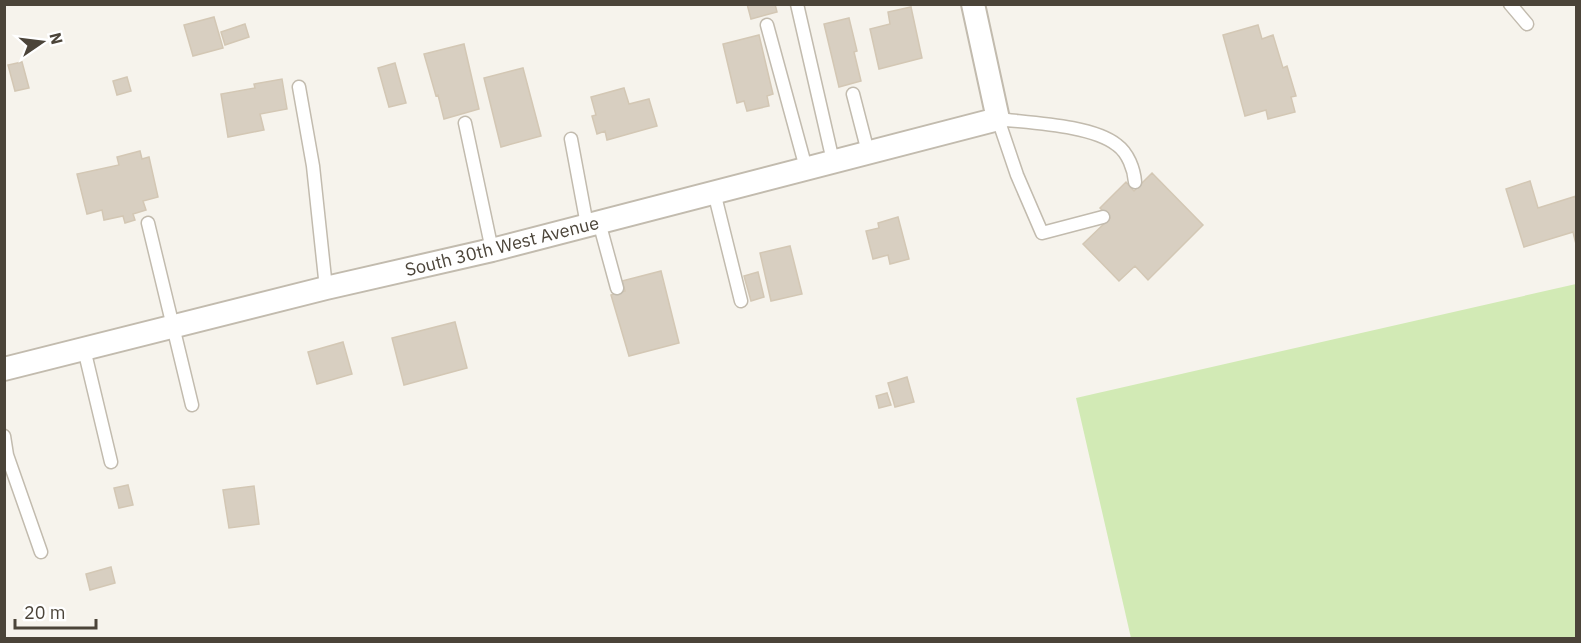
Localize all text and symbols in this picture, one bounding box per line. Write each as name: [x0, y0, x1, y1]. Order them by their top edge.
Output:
north arrow: [12, 12, 72, 72]
text: N: [45, 30, 68, 46]
street label: South 30th West Avenue: [403, 211, 601, 281]
scale bar: [15, 592, 96, 630]
text: 20 m: [24, 601, 66, 624]

